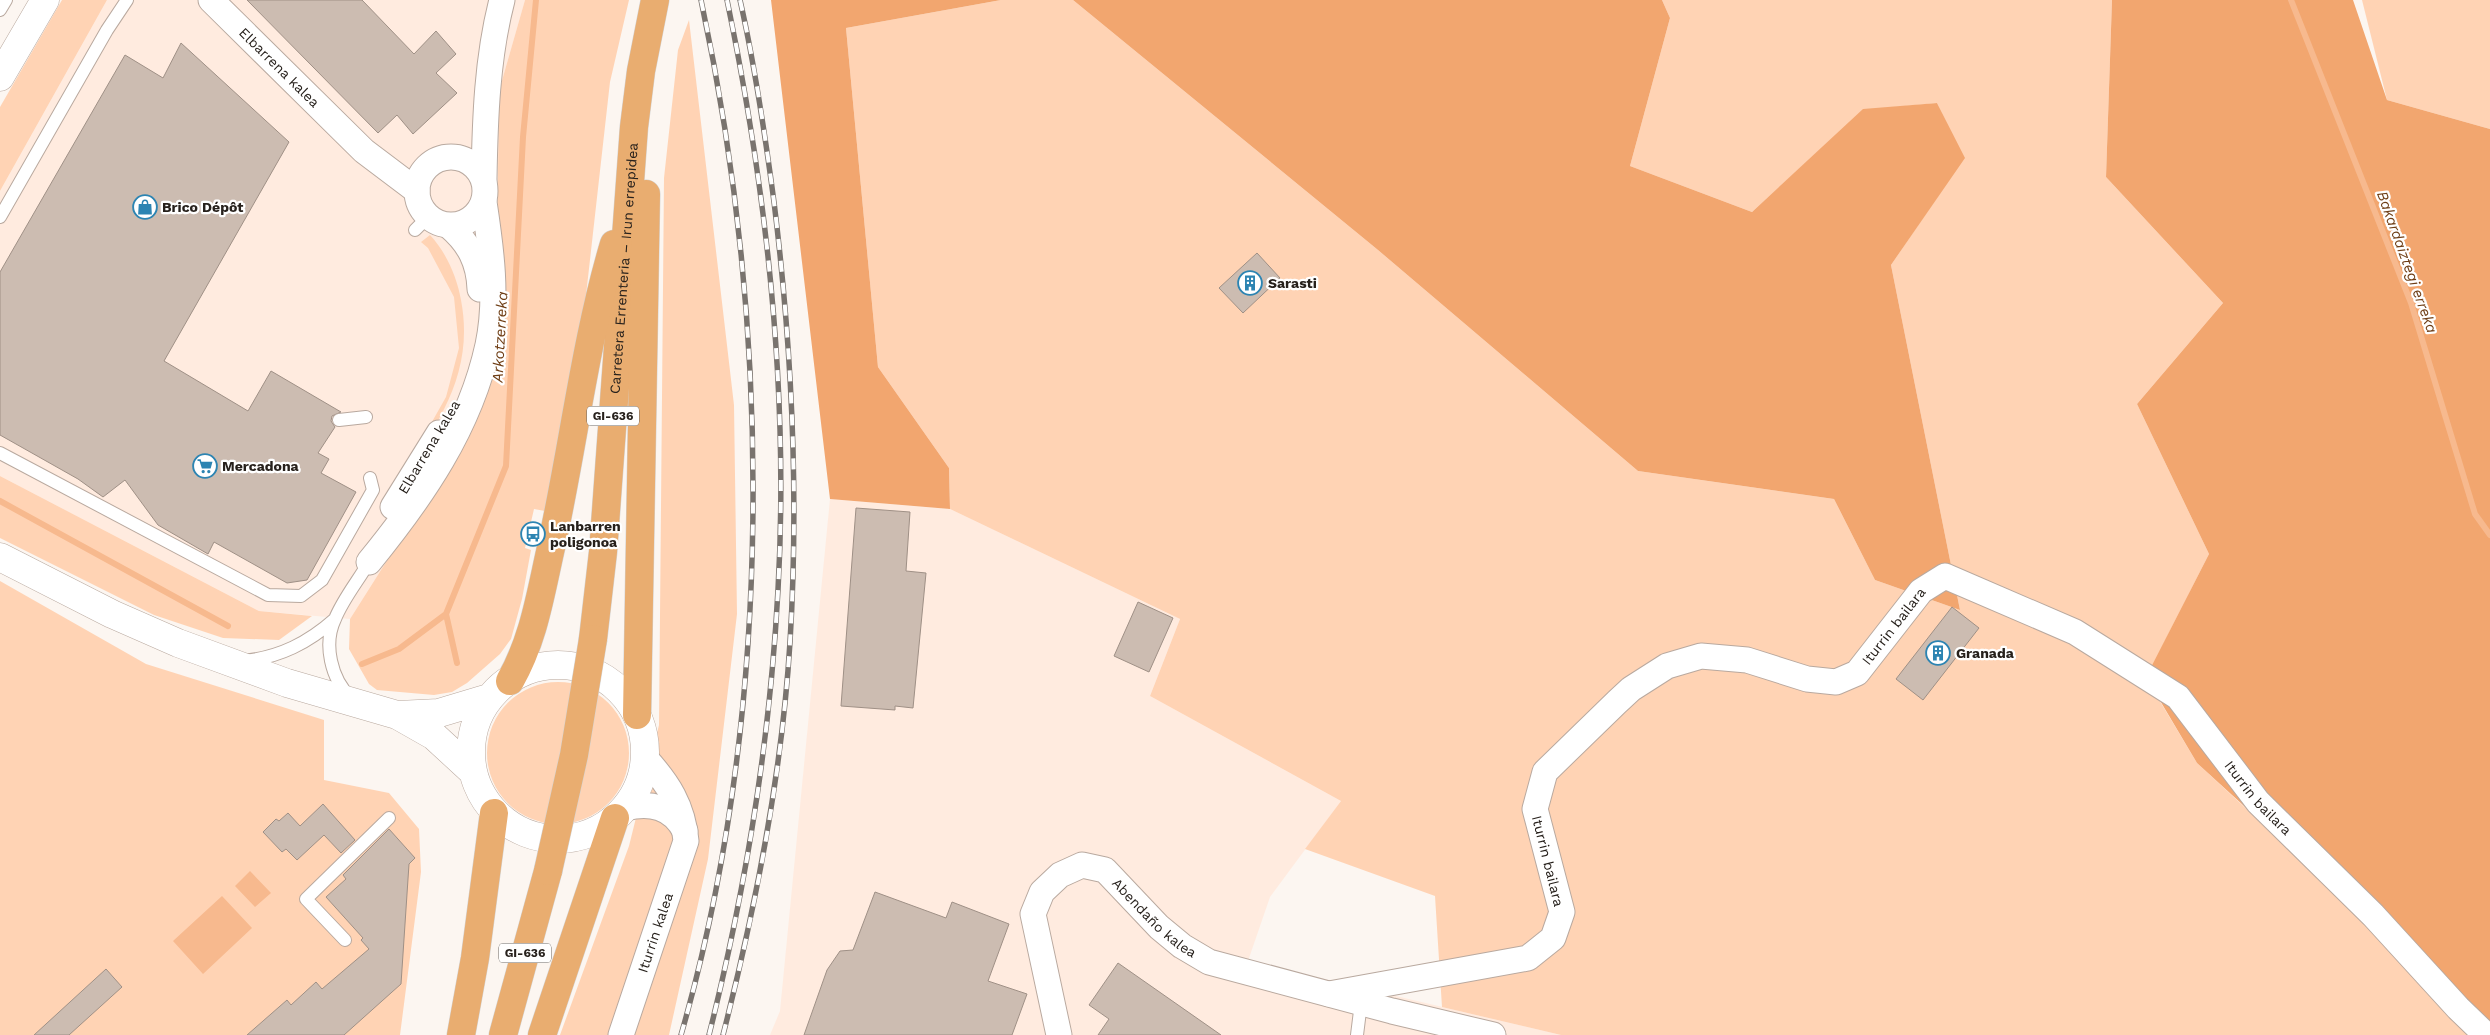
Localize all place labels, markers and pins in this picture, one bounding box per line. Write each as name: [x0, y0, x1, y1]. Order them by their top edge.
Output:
shop icon: Brico Dépôt: [132, 194, 158, 220]
place label: Brico Dépôt: [162, 199, 243, 215]
building icon: Sarasti: [1237, 270, 1263, 296]
place label: Sarasti: [1268, 275, 1317, 291]
supermarket icon: Mercadona: [192, 453, 218, 479]
place label: Mercadona: [222, 458, 300, 474]
place label: Lanbarren poligonoa: [550, 518, 621, 550]
bus stop icon: Lanbarren poligonoa: [520, 521, 546, 547]
building icon: Granada: [1925, 640, 1951, 666]
place label: Granada: [1956, 645, 2015, 661]

